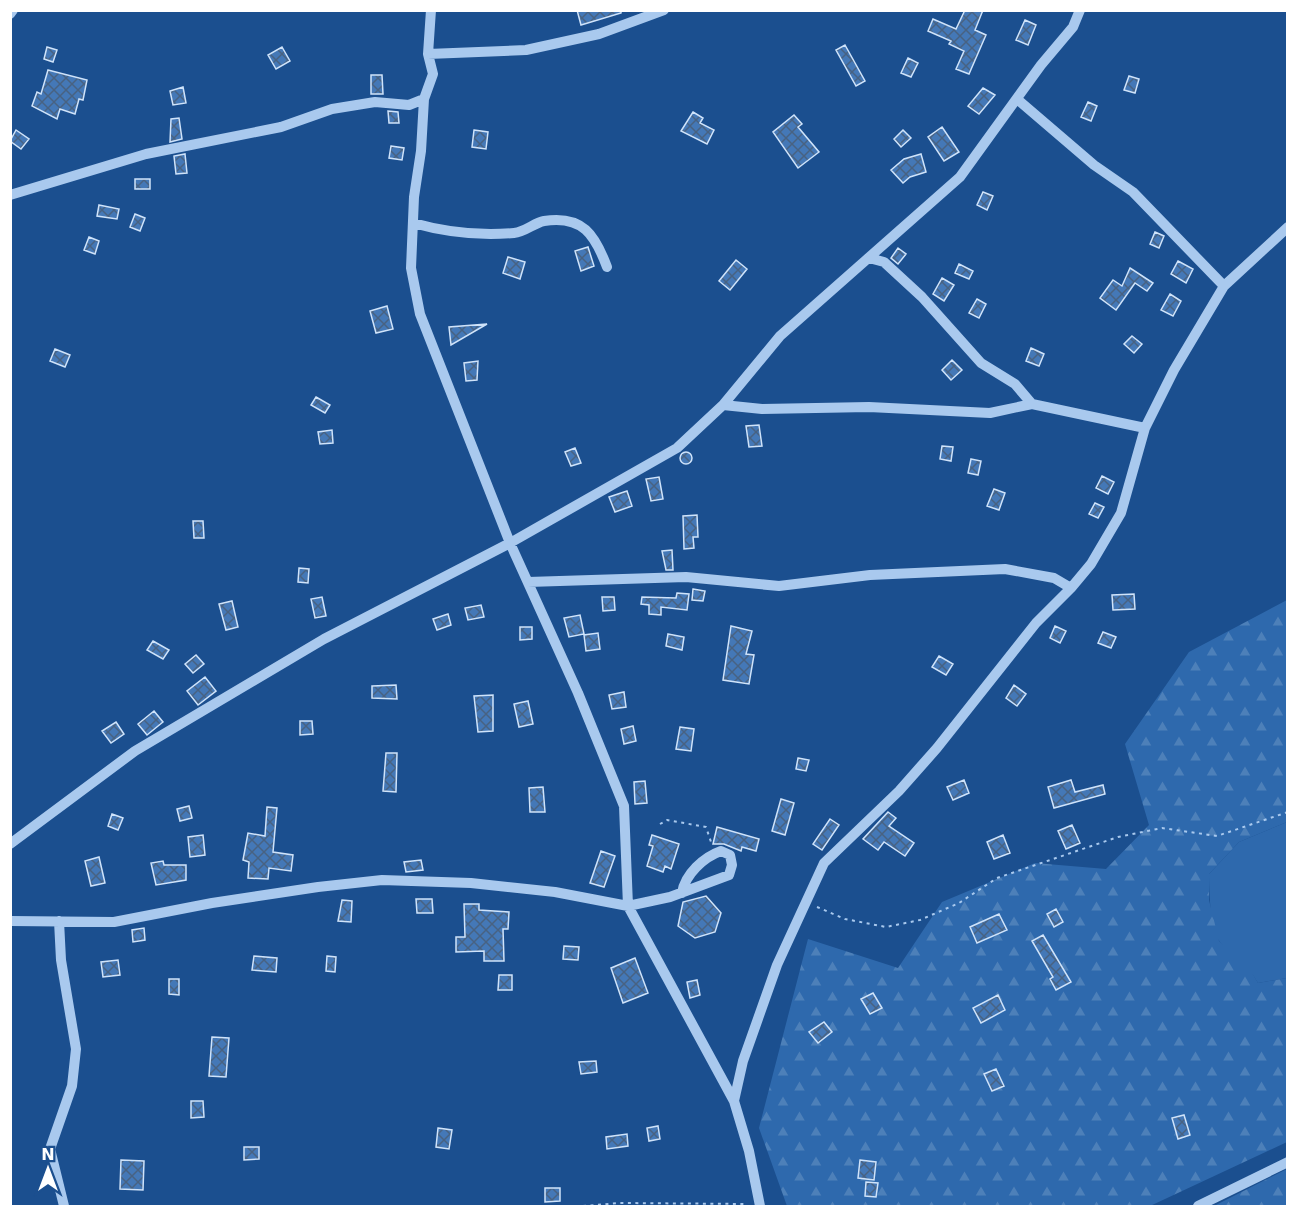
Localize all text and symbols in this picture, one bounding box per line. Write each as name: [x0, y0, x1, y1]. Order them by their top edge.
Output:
north arrow: [18, 1139, 78, 1199]
text: N: [41, 1145, 55, 1164]

